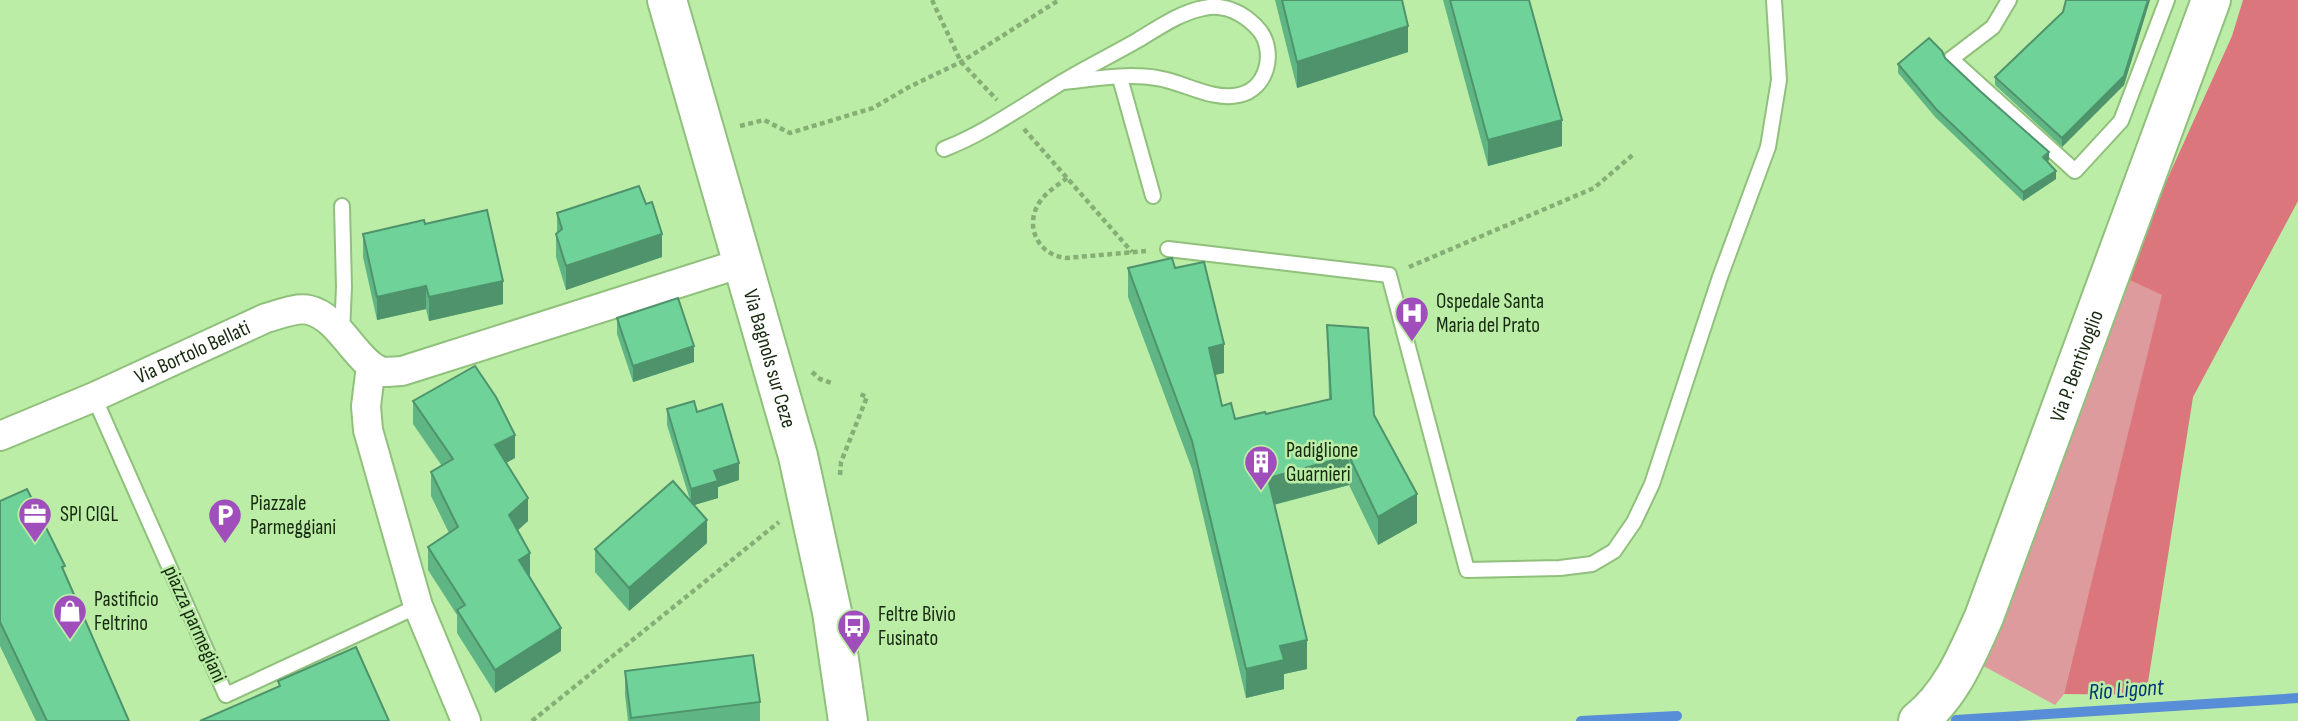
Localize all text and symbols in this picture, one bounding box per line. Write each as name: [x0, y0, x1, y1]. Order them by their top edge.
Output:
street label: Via Bagnols sur Ceze: [738, 286, 802, 431]
place label: Ospedale Santa Maria del Prato: [1436, 289, 1544, 338]
hospital icon: Ospedale Santa Maria del Prato: [1393, 294, 1431, 343]
street label: Via P. Bentivoglio: [2044, 307, 2108, 425]
street label: Via Bortolo Bellati: [131, 315, 254, 389]
place label: Padiglione Guarnieri: [1286, 438, 1358, 487]
building icon: Padiglione Guarnieri: [1242, 443, 1280, 492]
place label: Piazzale Parmeggiani: [250, 491, 336, 540]
office icon: SPI CIGL: [16, 495, 54, 544]
parking icon: Piazzale Parmeggiani: [206, 496, 244, 545]
place label: SPI CIGL: [60, 502, 118, 527]
street label: piazza parmegiani: [158, 562, 232, 686]
place label: Pastificio Feltrino: [94, 587, 159, 636]
shop icon: Pastificio Feltrino: [51, 592, 89, 641]
place label: Feltre Bivio Fusinato: [878, 602, 956, 651]
bus stop icon: Feltre Bivio Fusinato: [835, 607, 873, 656]
water label: Rio Ligont: [2087, 673, 2166, 707]

